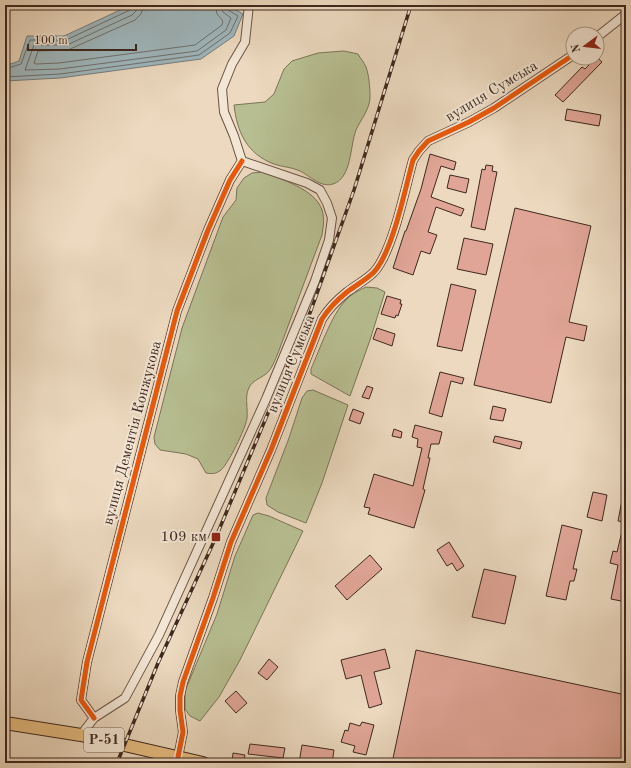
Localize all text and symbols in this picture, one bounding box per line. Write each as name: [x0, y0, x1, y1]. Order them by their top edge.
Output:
scale bar: [28, 26, 136, 52]
north arrow: [565, 26, 605, 66]
text: 100 m: [34, 35, 68, 47]
text: N: [570, 42, 583, 54]
street label: вулиця Сумська: [443, 58, 541, 125]
street label: вулиця Сумська: [265, 312, 319, 415]
street label: вулиця Дементія Конжукова: [101, 339, 165, 527]
place label: 109 км: [161, 530, 207, 545]
marker: 109 км: [210, 531, 222, 543]
road number: Р-51: [84, 728, 124, 752]

